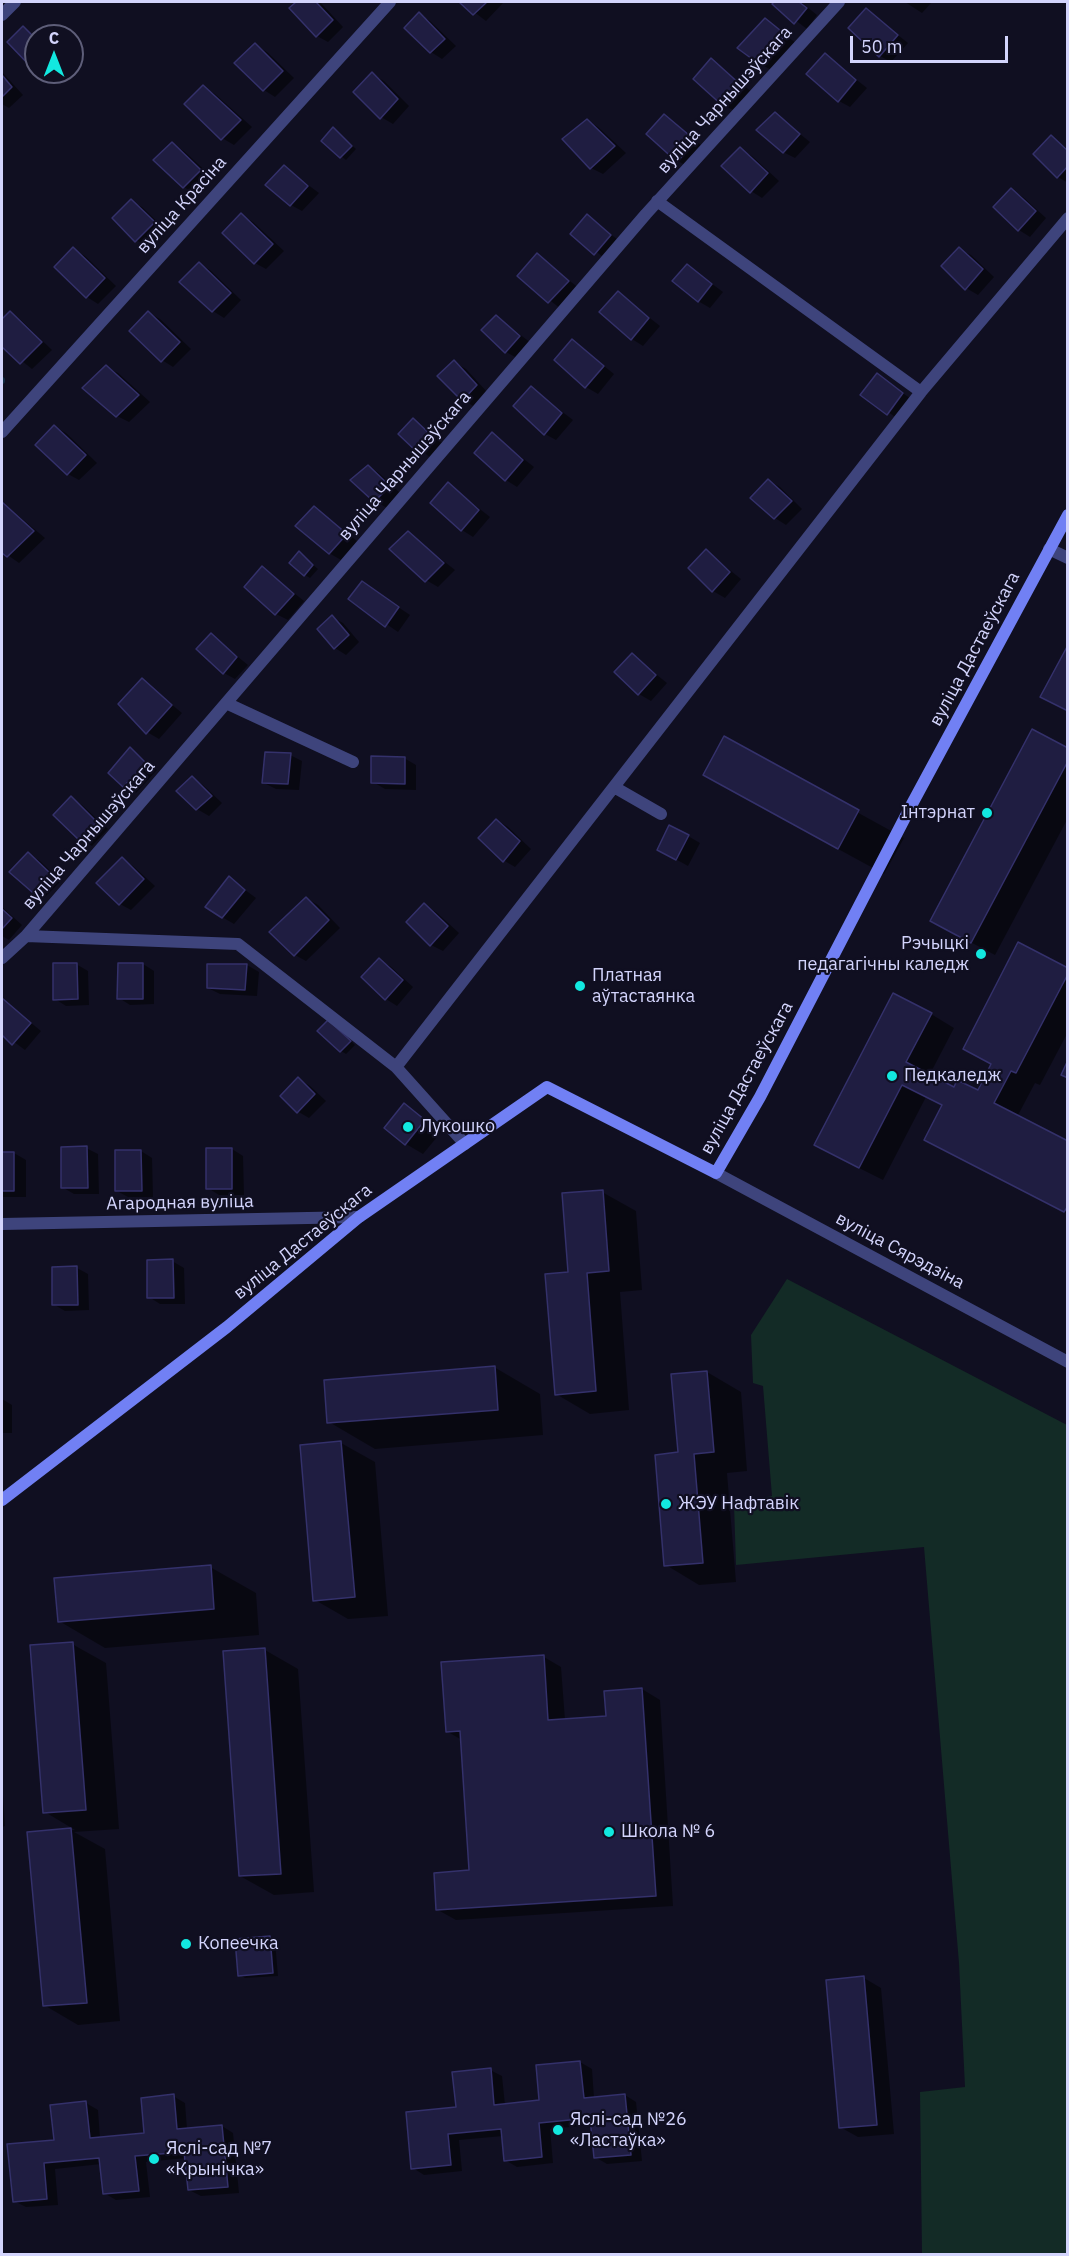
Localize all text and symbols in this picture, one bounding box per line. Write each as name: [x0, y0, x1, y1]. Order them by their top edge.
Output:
street label: вуліца Чарнышэўскага: [653, 22, 797, 178]
north arrow: [24, 24, 84, 84]
scale bar: [853, 24, 1010, 62]
text: С: [49, 28, 59, 48]
text: 50 m: [861, 35, 903, 58]
street label: вуліца Красіна: [133, 152, 231, 258]
street label: вуліца Чарнышэўскага: [334, 387, 476, 545]
street label: вуліца Дастаеўскага: [925, 568, 1025, 730]
street label: вуліца Чарнышэўскага: [18, 756, 160, 914]
place label: Інтэрнат: [901, 802, 975, 824]
marker: Інтэрнат: [980, 806, 994, 820]
place label: Рэчыцкі педагагічны каледж: [797, 933, 969, 976]
marker: Рэчыцкі педагагічны каледж: [974, 947, 988, 961]
place label: Платная аўтастаянка: [592, 965, 695, 1008]
marker: Платная аўтастаянка: [573, 979, 587, 993]
street label: вуліца Дастаеўскага: [696, 998, 798, 1158]
place label: Педкаледж: [904, 1065, 1001, 1087]
marker: Педкаледж: [885, 1069, 899, 1083]
place label: Лукошко: [420, 1116, 495, 1138]
marker: Лукошко: [401, 1120, 415, 1134]
street label: вуліца Дастаеўскага: [230, 1180, 376, 1304]
street label: Агародная вуліца: [106, 1191, 254, 1215]
street label: вуліца Сярэдзіна: [832, 1208, 968, 1294]
place label: ЖЭУ Нафтавік: [678, 1493, 799, 1515]
marker: ЖЭУ Нафтавік: [659, 1497, 673, 1511]
place label: Школа № 6: [621, 1821, 715, 1843]
marker: Школа № 6: [602, 1825, 616, 1839]
place label: Копеечка: [198, 1933, 279, 1955]
marker: Копеечка: [179, 1937, 193, 1951]
place label: Яслі-сад №26 «Ластаўка»: [570, 2109, 687, 2152]
marker: Яслі-сад №26 «Ластаўка»: [551, 2123, 565, 2137]
place label: Яслі-сад №7 «Крынічка»: [166, 2138, 272, 2180]
marker: Яслі-сад №7 «Крынічка»: [147, 2152, 161, 2166]

